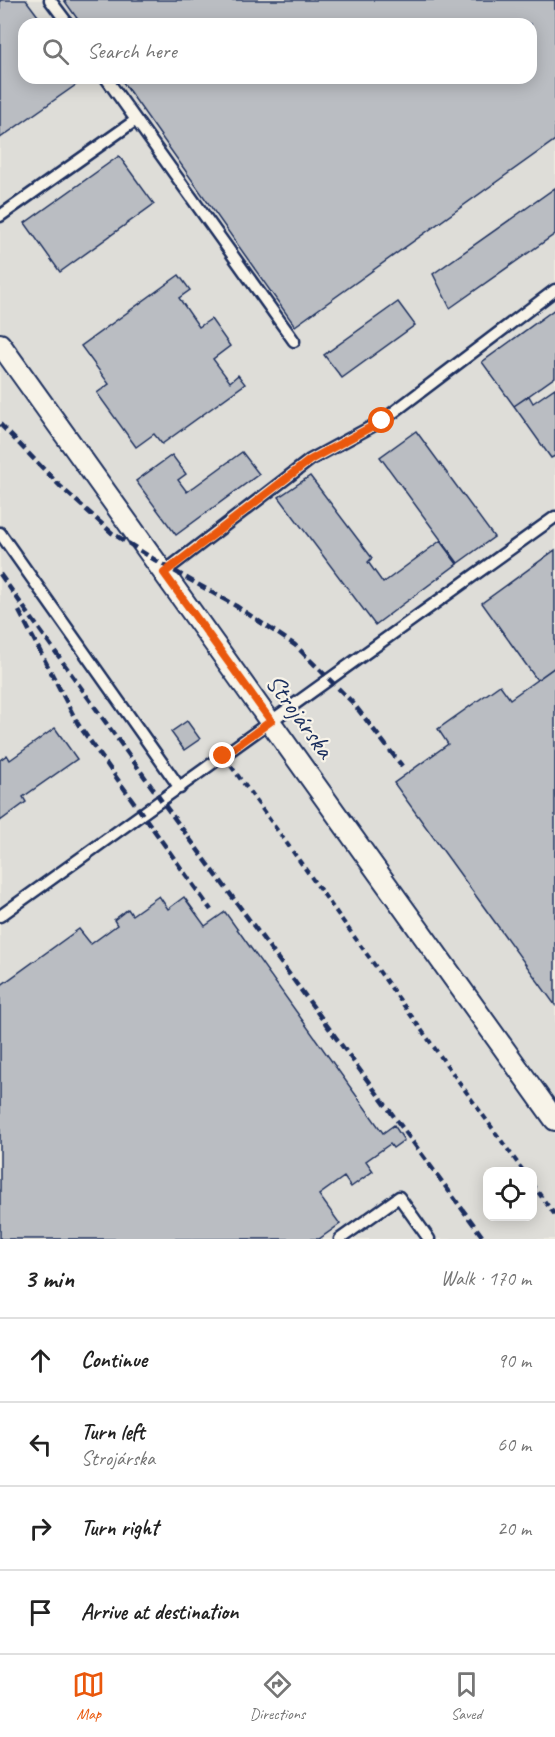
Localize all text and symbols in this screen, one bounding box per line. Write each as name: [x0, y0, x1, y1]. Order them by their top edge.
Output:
search box: [18, 18, 537, 84]
icon: search: [39, 35, 72, 68]
text: Search here: [87, 37, 177, 65]
route start: [368, 407, 394, 433]
street label: Strojárska: [258, 667, 343, 766]
route end: [209, 742, 235, 768]
map controls: [483, 1167, 537, 1221]
button: locate: [483, 1167, 537, 1221]
text: 3 min: [24, 1262, 74, 1295]
text: Walk · 170 m: [441, 1266, 531, 1291]
icon: ahead: [24, 1344, 57, 1377]
text: Continue: [81, 1346, 147, 1374]
text: 90 m: [497, 1348, 531, 1373]
text: Turn left: [81, 1418, 145, 1446]
icon: left: [24, 1428, 57, 1461]
text: 60 m: [497, 1432, 531, 1457]
text: Strojárska: [81, 1446, 155, 1471]
icon: right: [24, 1512, 57, 1545]
text: Turn right: [81, 1514, 158, 1542]
text: 20 m: [497, 1516, 531, 1541]
icon: arrive: [24, 1596, 57, 1629]
text: Arrive at destination: [81, 1598, 238, 1626]
tab: Map: [72, 1668, 105, 1724]
tab: Directions: [250, 1668, 305, 1724]
tab: Saved: [450, 1668, 483, 1724]

